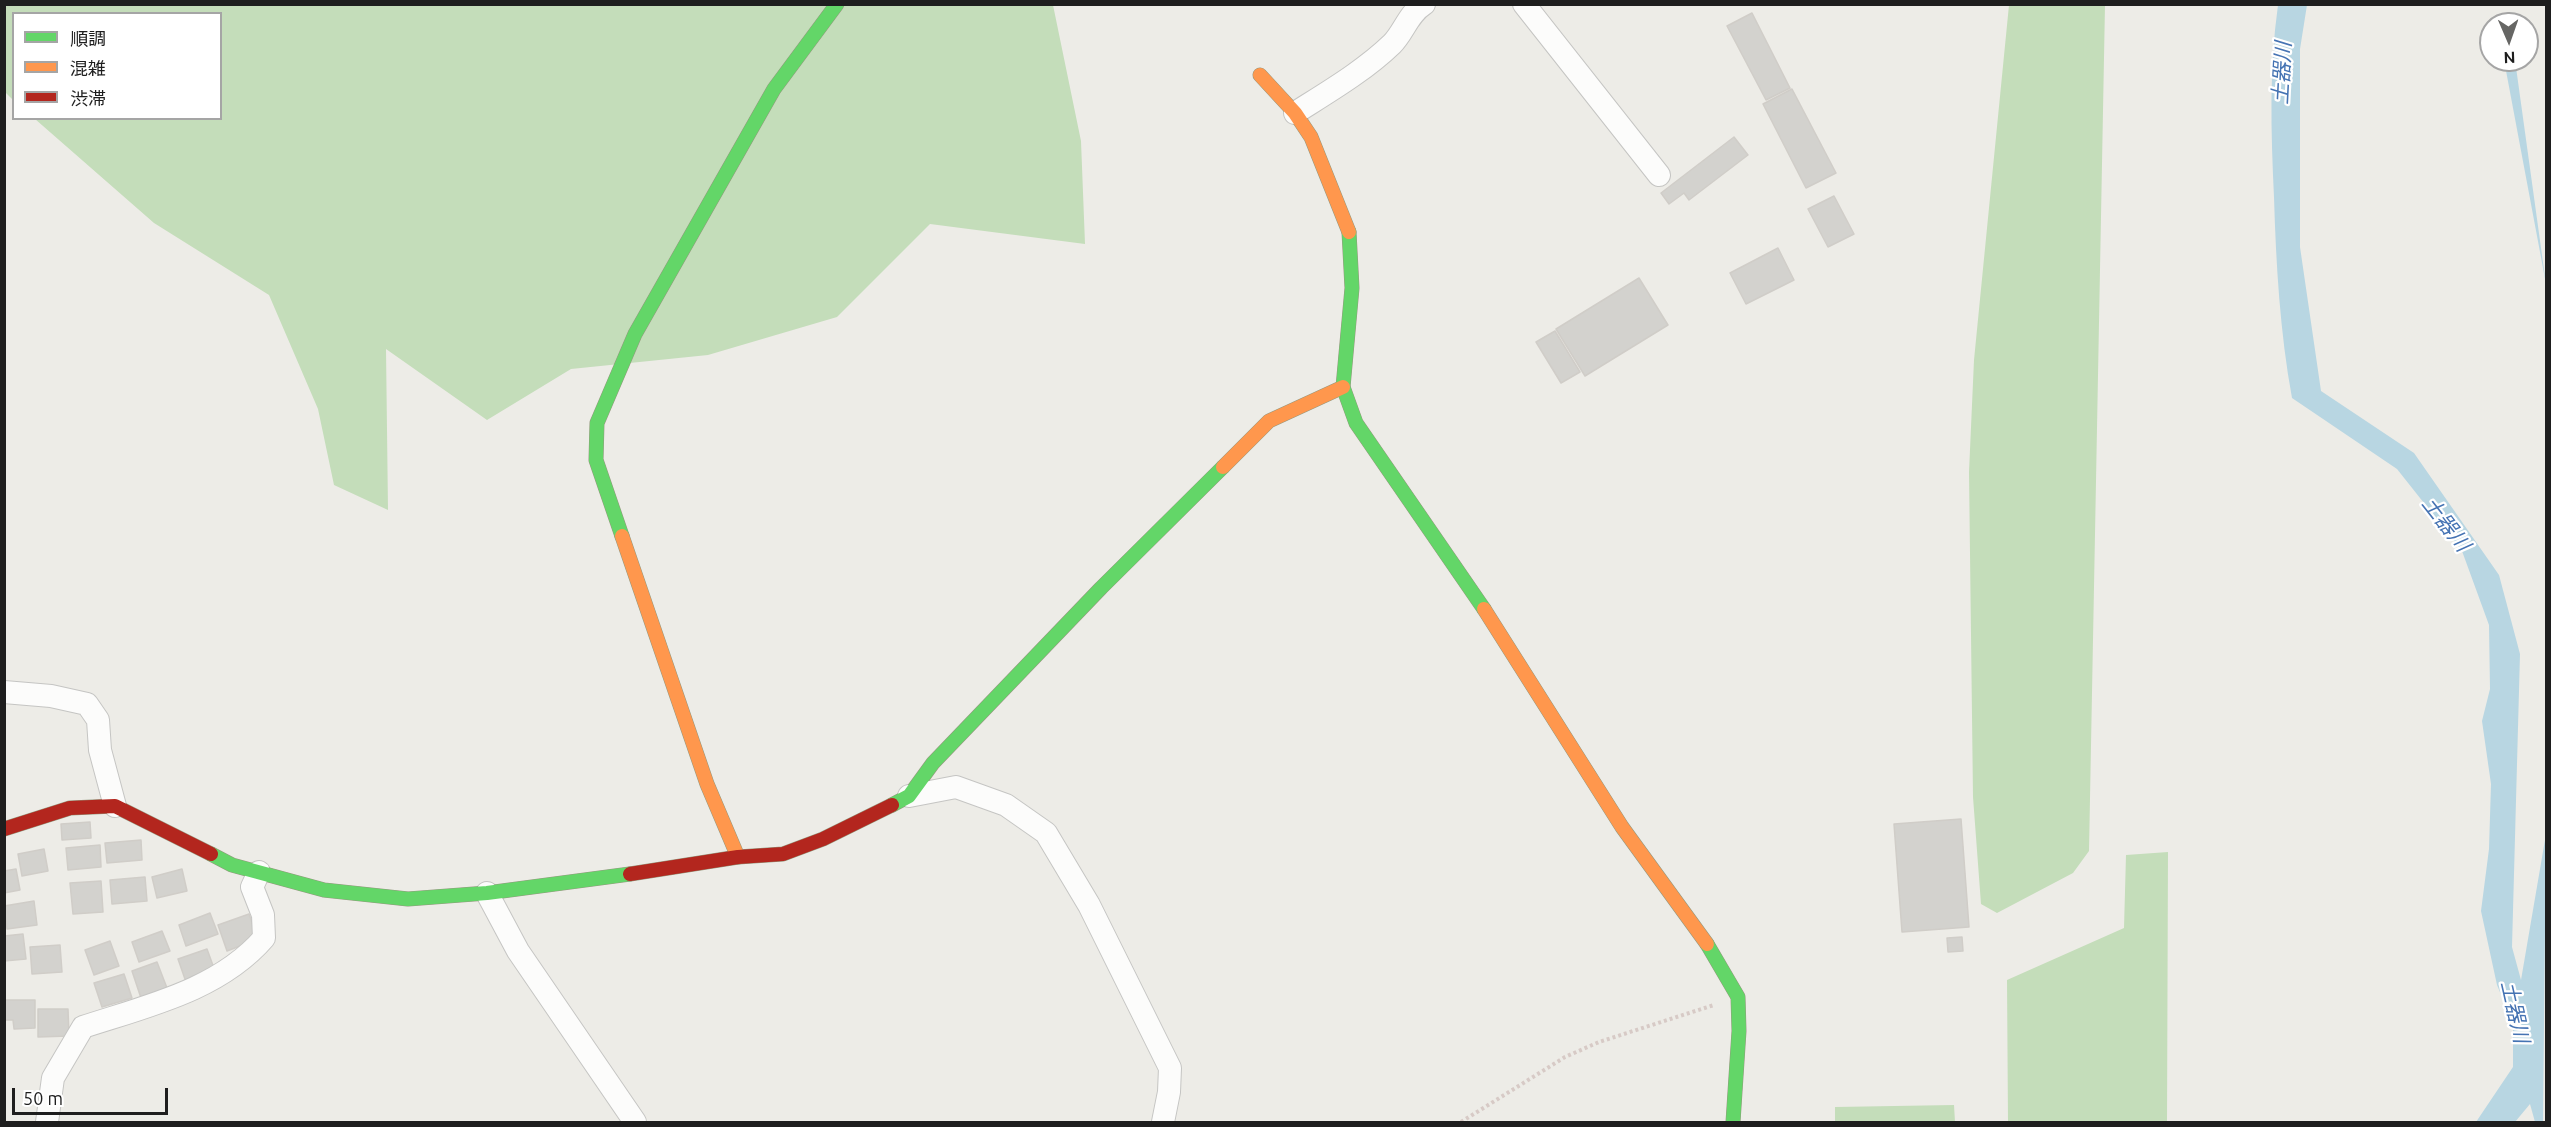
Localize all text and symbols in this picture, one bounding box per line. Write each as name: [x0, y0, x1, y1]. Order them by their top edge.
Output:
legend: [12, 12, 222, 120]
north arrow: [2479, 12, 2539, 72]
text: 順調: [70, 28, 106, 48]
water label: 土器川: [2268, 41, 2296, 105]
text: N: [2503, 49, 2516, 67]
text: 混雑: [70, 58, 106, 78]
text: 渋滞: [70, 88, 106, 108]
water label: 土器川: [2417, 491, 2475, 557]
water label: 土器川: [2496, 978, 2534, 1046]
scale bar: [15, 1076, 171, 1114]
text: 50 m: [23, 1088, 63, 1108]

